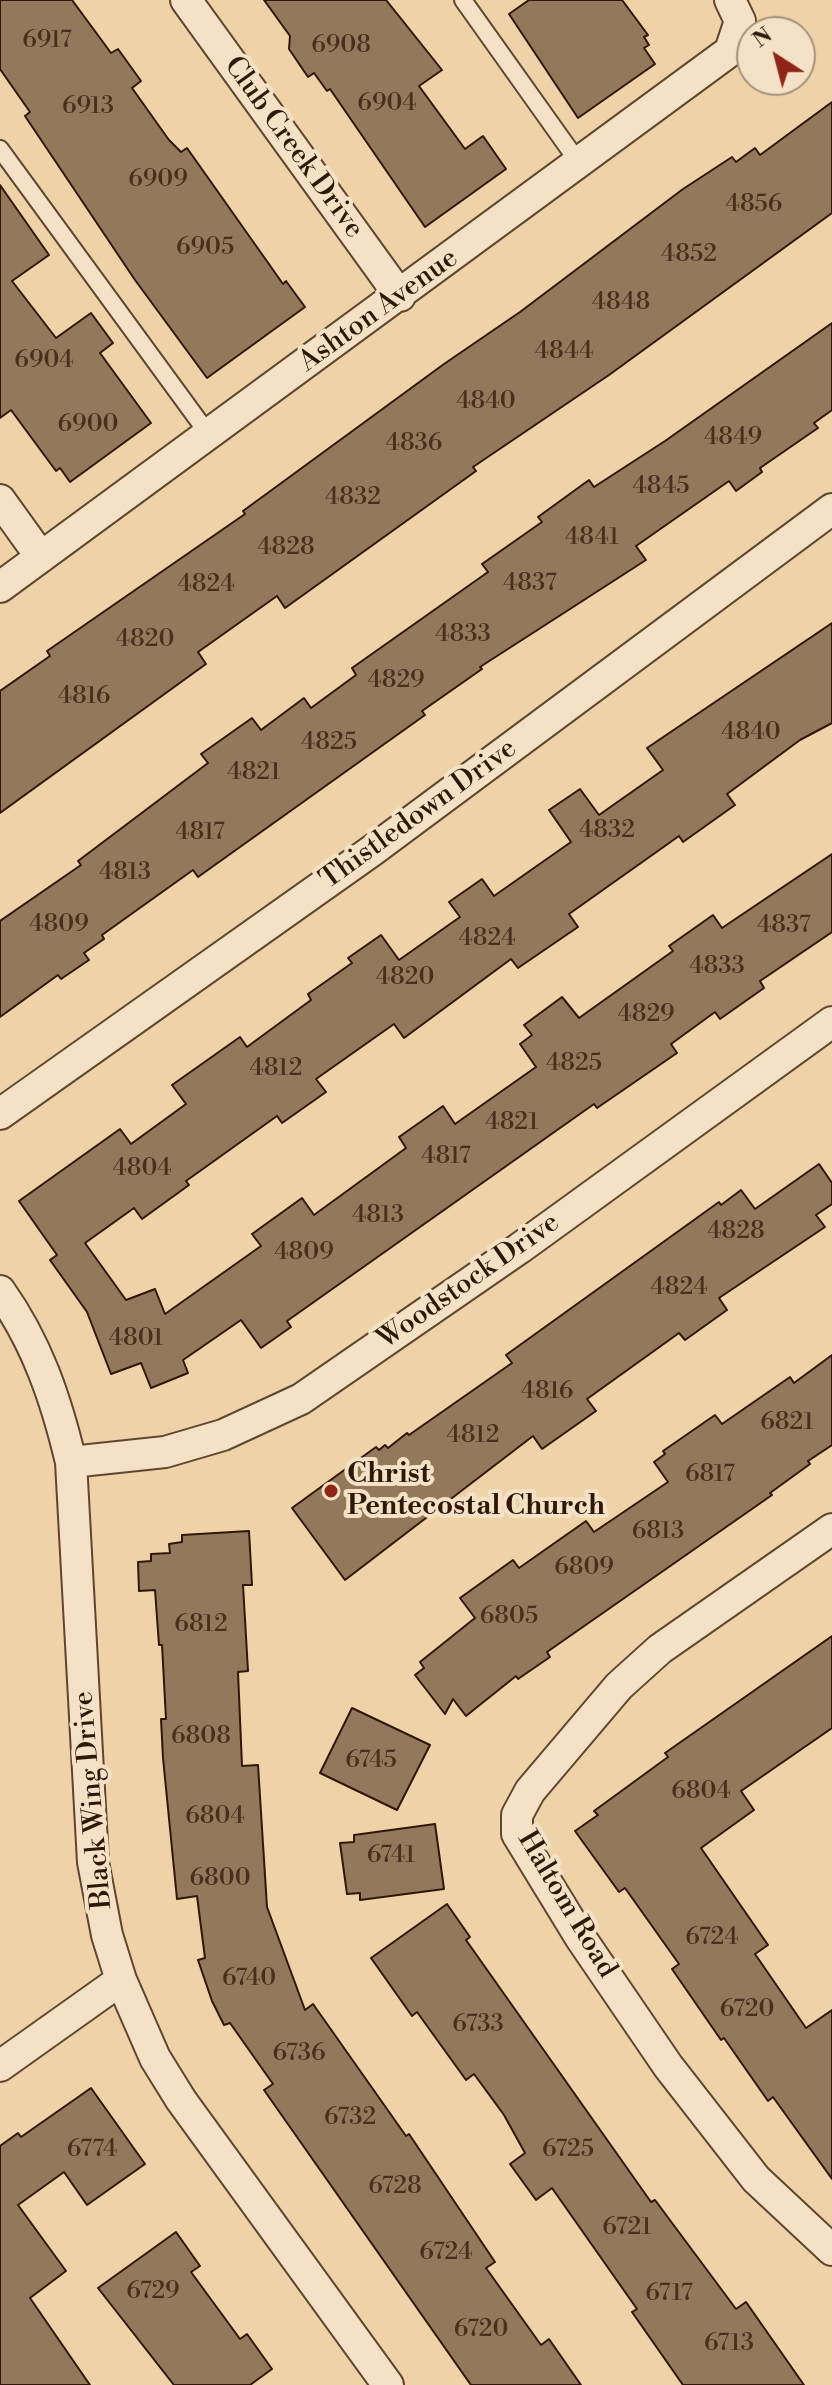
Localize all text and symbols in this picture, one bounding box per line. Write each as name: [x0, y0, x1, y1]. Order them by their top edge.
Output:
north arrow: [736, 16, 816, 96]
text: N: [748, 22, 778, 54]
house number: 6917: [22, 27, 72, 55]
house number: 6908: [311, 32, 371, 60]
street label: Club Creek Drive: [216, 51, 370, 245]
house number: 6904: [357, 90, 417, 118]
house number: 6913: [62, 93, 114, 121]
house number: 6909: [128, 166, 188, 194]
house number: 4856: [726, 191, 782, 219]
house number: 6905: [176, 234, 234, 262]
house number: 4852: [661, 241, 717, 269]
street label: Ashton Avenue: [293, 242, 465, 380]
house number: 4848: [592, 289, 650, 317]
house number: 4844: [535, 338, 593, 366]
house number: 6904: [14, 347, 74, 375]
house number: 4840: [456, 388, 516, 416]
house number: 6900: [58, 411, 118, 439]
house number: 4849: [704, 424, 762, 452]
house number: 4836: [386, 430, 442, 458]
house number: 4845: [633, 473, 689, 501]
house number: 4832: [325, 484, 381, 512]
house number: 4841: [565, 524, 619, 552]
house number: 4828: [257, 534, 315, 562]
house number: 4837: [503, 570, 557, 598]
house number: 4824: [177, 571, 235, 599]
house number: 4833: [435, 621, 491, 649]
house number: 4820: [116, 626, 174, 654]
house number: 4829: [367, 667, 425, 695]
house number: 4816: [58, 683, 110, 711]
house number: 4840: [721, 719, 781, 747]
house number: 4825: [301, 729, 357, 757]
street label: Thistledown Drive: [314, 733, 524, 897]
house number: 4821: [227, 759, 281, 787]
house number: 4832: [579, 817, 635, 845]
house number: 4817: [175, 819, 225, 847]
house number: 4813: [99, 859, 151, 887]
house number: 4809: [29, 911, 89, 939]
house number: 4837: [757, 912, 811, 940]
house number: 4824: [458, 925, 516, 953]
house number: 4833: [689, 953, 745, 981]
house number: 4820: [376, 964, 434, 992]
house number: 4829: [617, 1001, 675, 1029]
house number: 4825: [546, 1050, 602, 1078]
house number: 4812: [249, 1055, 303, 1083]
house number: 4821: [485, 1109, 539, 1137]
house number: 4817: [421, 1143, 471, 1171]
house number: 4804: [112, 1155, 172, 1183]
house number: 4813: [352, 1202, 404, 1230]
street label: Woodstock Drive: [372, 1207, 566, 1357]
house number: 4828: [707, 1218, 765, 1246]
house number: 4809: [274, 1239, 334, 1267]
house number: 4824: [650, 1274, 708, 1302]
house number: 4801: [109, 1325, 163, 1353]
house number: 4816: [521, 1378, 573, 1406]
house number: 6821: [760, 1409, 814, 1437]
house number: 4812: [446, 1422, 500, 1450]
place label: Christ Pentecostal Church: [347, 1458, 605, 1524]
house number: 6817: [685, 1461, 735, 1489]
marker: Christ Pentecostal Church: [322, 1482, 340, 1500]
house number: 6813: [632, 1518, 684, 1546]
house number: 6809: [554, 1554, 614, 1582]
house number: 6805: [480, 1603, 538, 1631]
house number: 6812: [174, 1611, 228, 1639]
street label: Black Wing Drive: [68, 1690, 120, 1910]
house number: 6808: [171, 1723, 231, 1751]
house number: 6745: [345, 1747, 397, 1775]
house number: 6804: [671, 1778, 731, 1806]
house number: 6804: [185, 1803, 245, 1831]
street label: Haltom Road: [509, 1825, 623, 1985]
house number: 6741: [367, 1842, 415, 1870]
house number: 6800: [189, 1865, 251, 1893]
house number: 6724: [685, 1924, 739, 1952]
house number: 6740: [222, 1965, 276, 1993]
house number: 6720: [720, 1996, 774, 2024]
house number: 6733: [452, 2011, 504, 2039]
house number: 6736: [273, 2040, 325, 2068]
house number: 6732: [324, 2104, 376, 2132]
house number: 6774: [67, 2136, 117, 2164]
house number: 6725: [542, 2136, 594, 2164]
house number: 6728: [368, 2173, 422, 2201]
house number: 6721: [602, 2214, 652, 2242]
house number: 6724: [419, 2239, 473, 2267]
house number: 6729: [126, 2278, 180, 2306]
house number: 6717: [645, 2280, 693, 2308]
house number: 6720: [454, 2316, 508, 2344]
house number: 6713: [704, 2330, 754, 2358]

